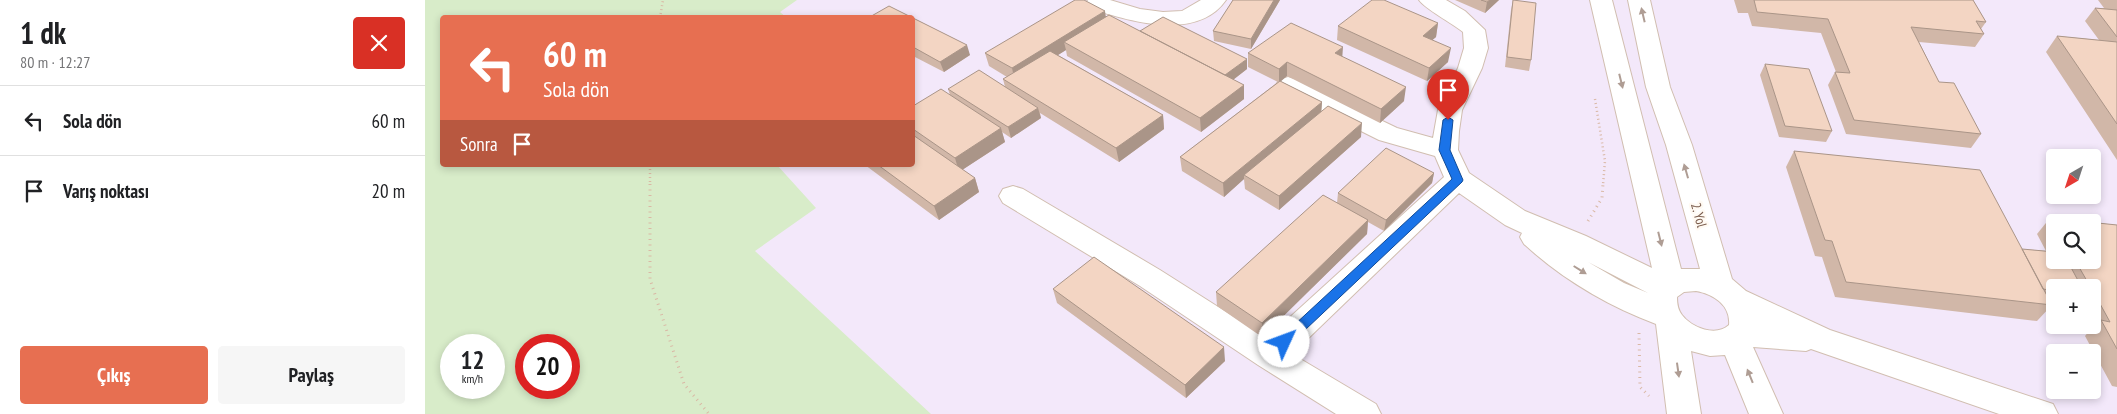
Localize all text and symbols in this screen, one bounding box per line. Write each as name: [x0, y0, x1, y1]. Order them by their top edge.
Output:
one-way arrow: [1638, 7, 1646, 23]
text: 1 dk: [20, 13, 66, 52]
button: close: [353, 17, 405, 69]
text: 60 m: [543, 31, 607, 77]
icon: left: [460, 35, 525, 100]
text: 80 m · 12:27: [20, 52, 91, 72]
pin: [1427, 69, 1469, 120]
one-way arrow: [1617, 74, 1625, 89]
text: Sola dön: [543, 75, 609, 103]
icon: arrive: [1434, 76, 1462, 104]
icon: left: [20, 107, 48, 135]
text: Sola dön: [63, 109, 122, 133]
text: 60 m: [372, 109, 405, 133]
icon: arrive: [508, 130, 536, 158]
text: Sonra: [460, 132, 498, 156]
north arrow: [2046, 149, 2101, 204]
map controls: [2046, 149, 2101, 399]
one-way arrow: [1682, 164, 1690, 179]
icon: arrive: [20, 177, 48, 205]
text: Varış noktası: [63, 179, 149, 203]
text: 20 m: [372, 179, 405, 203]
street label: 2. Yol: [1687, 200, 1711, 230]
button: search: [2046, 214, 2101, 269]
one-way arrow: [1656, 232, 1664, 247]
one-way arrow: [1573, 266, 1586, 275]
button: +: [2046, 279, 2101, 334]
position arrow: [1257, 315, 1309, 367]
speed limit sign: 20: [515, 334, 580, 399]
text: 12: [461, 344, 484, 376]
button: −: [2046, 344, 2101, 399]
button: Çıkış: [20, 346, 208, 404]
button: Paylaş: [218, 346, 405, 404]
one-way arrow: [1674, 362, 1682, 378]
one-way arrow: [1746, 369, 1753, 384]
text: km/h: [462, 371, 483, 386]

